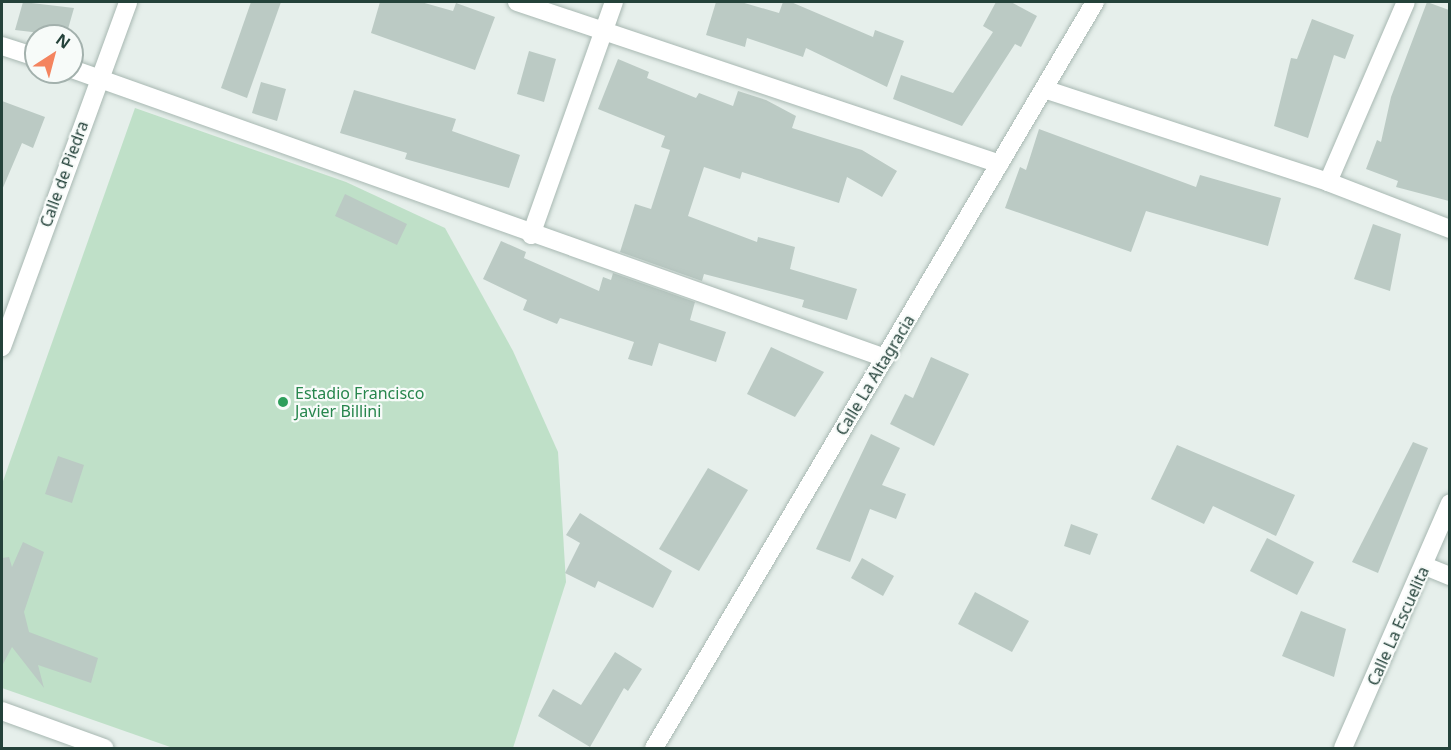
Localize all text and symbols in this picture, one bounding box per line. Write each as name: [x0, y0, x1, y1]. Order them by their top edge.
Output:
north arrow: [24, 24, 84, 84]
text: N: [52, 28, 75, 54]
street label: Calle de Piedra: [36, 118, 92, 230]
street label: Calle La Altagracia: [831, 311, 919, 439]
place label: Estadio Francisco Javier Billini: [295, 383, 424, 421]
marker: Estadio Francisco Javier Billini: [276, 395, 290, 409]
street label: Calle La Escuelita: [1363, 564, 1433, 688]

